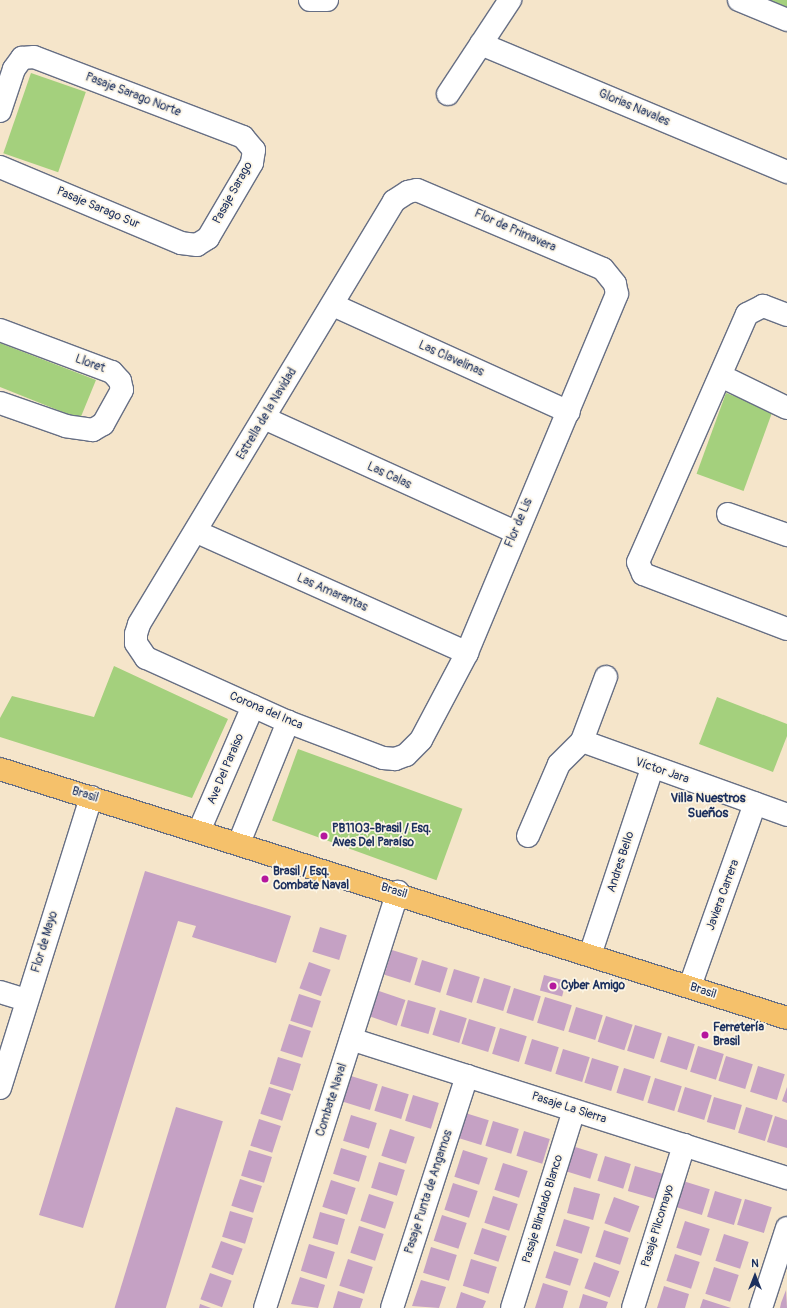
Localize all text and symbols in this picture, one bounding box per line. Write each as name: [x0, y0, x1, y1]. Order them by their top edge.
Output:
street label: Pasaje Sarago Norte: [83, 70, 183, 120]
street label: Glorias Navales: [596, 87, 672, 129]
street label: Pasaje Sarago: [210, 159, 256, 227]
street label: Pasaje Sarago Sur: [54, 184, 142, 232]
street label: Flor de Primavera: [472, 207, 558, 255]
street label: Las Clavelinas: [416, 338, 486, 380]
street label: Lloret: [73, 352, 107, 376]
street label: Estrella de la Navidad: [234, 366, 300, 462]
street label: Las Calas: [365, 460, 413, 492]
street label: Flor de Lis: [502, 496, 536, 550]
street label: Las Amarantas: [294, 571, 370, 615]
street label: Corona del Inca: [227, 689, 305, 733]
street label: Ave Del Paraiso: [205, 731, 247, 807]
street label: Víctor Jara: [633, 755, 691, 787]
street label: Brasil: [70, 784, 100, 806]
district label: Villa Nuestros Sueños: [670, 791, 746, 822]
place label: PB1103-Brasil / Esq. Aves Del Paraíso: [332, 822, 431, 850]
street label: Andres Bello: [604, 830, 638, 894]
marker: PB1103-Brasil / Esq. Aves Del Paraíso: [319, 831, 329, 841]
street label: Javiera Carrera: [704, 858, 742, 932]
place label: Brasil / Esq. Combate Naval: [273, 865, 349, 893]
marker: Brasil / Esq. Combate Naval: [260, 874, 270, 884]
street label: Brasil: [379, 880, 409, 902]
street label: Flor de Mayo: [29, 909, 61, 975]
place label: Cyber Amigo: [561, 979, 625, 993]
street label: Brasil: [688, 980, 718, 1002]
marker: Cyber Amigo: [548, 981, 558, 991]
place label: Ferretería Brasil: [713, 1021, 764, 1049]
marker: Ferretería Brasil: [700, 1030, 710, 1040]
street label: Combate Naval: [313, 1062, 351, 1138]
street label: Pasaje La Sierra: [530, 1089, 608, 1127]
street label: Pasaje Punta de Angamos: [402, 1128, 456, 1256]
street label: Pasaje Blindado Blanco: [520, 1153, 566, 1265]
street label: Pasaje Pilcomayo: [639, 1183, 677, 1269]
north arrow: [735, 1256, 775, 1296]
text: N: [751, 1257, 759, 1270]

